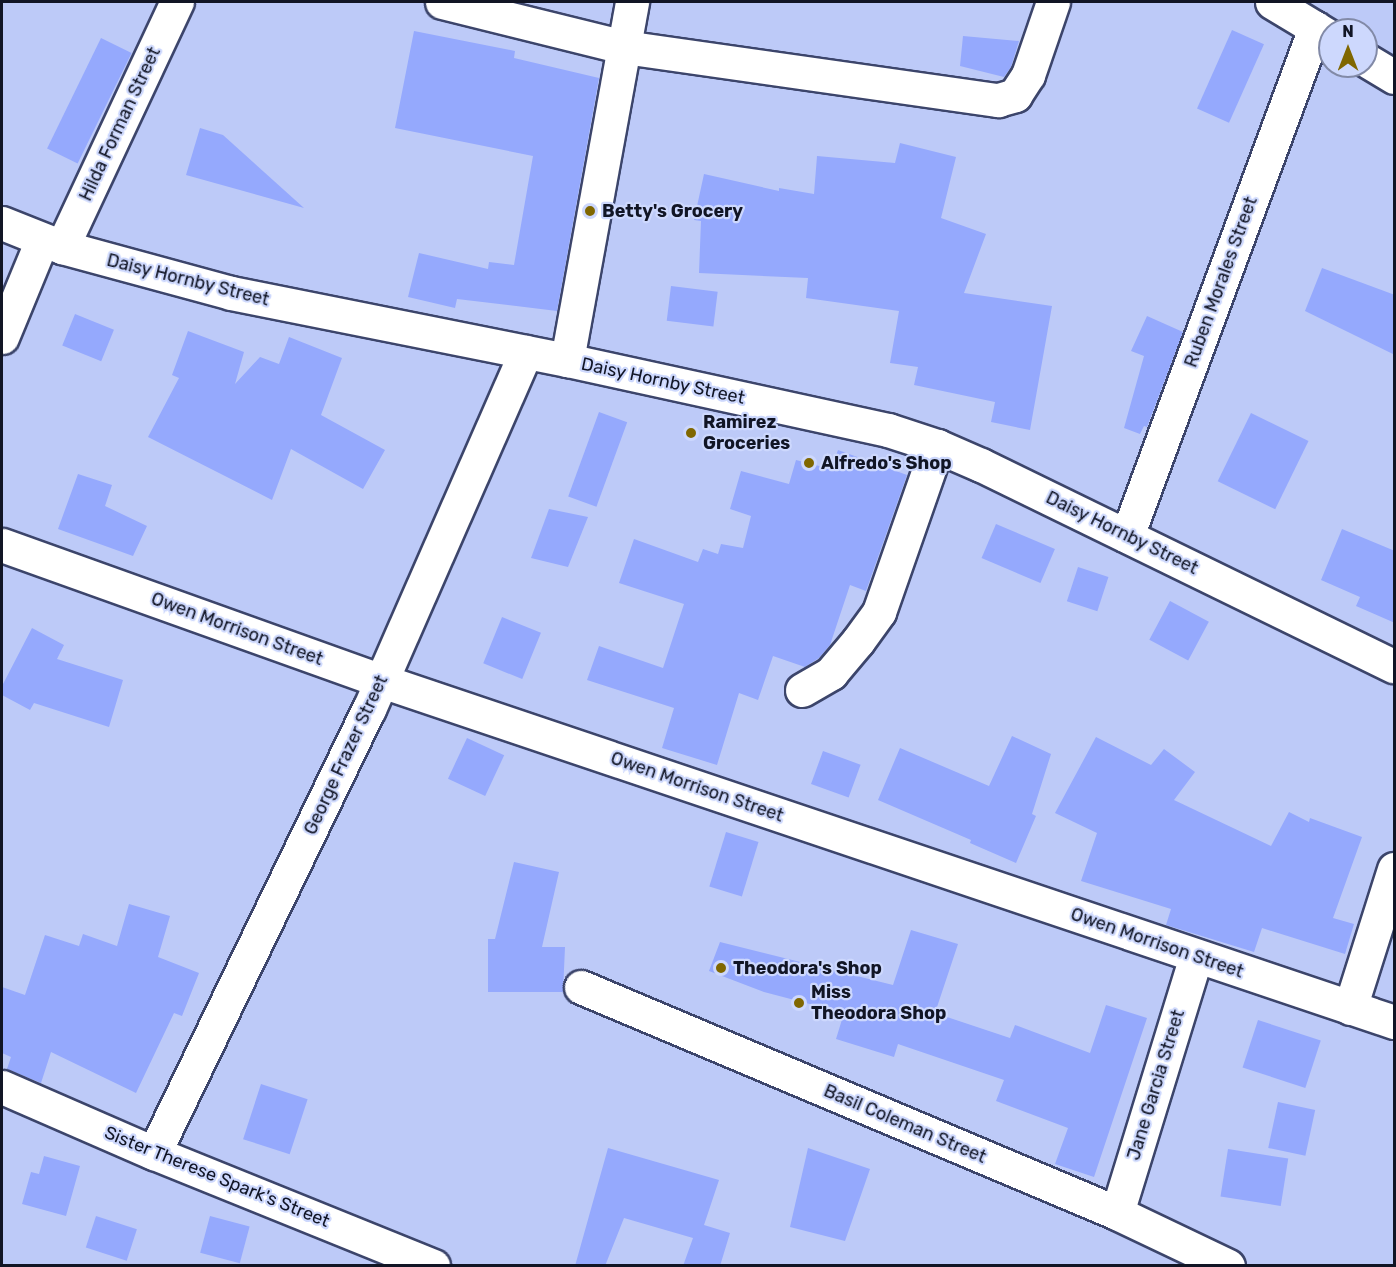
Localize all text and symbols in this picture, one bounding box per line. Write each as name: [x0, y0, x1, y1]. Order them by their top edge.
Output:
north arrow: [1318, 18, 1378, 78]
text: N: [1342, 22, 1354, 41]
street label: Hilda Forman Street: [75, 44, 165, 204]
street label: Ruben Morales Street: [1180, 194, 1262, 370]
place label: Betty's Grocery: [602, 200, 743, 222]
marker: Betty's Grocery: [583, 204, 597, 218]
street label: Daisy Hornby Street: [104, 249, 272, 311]
street label: Daisy Hornby Street: [579, 353, 747, 409]
place label: Ramirez Groceries: [703, 412, 790, 454]
marker: Ramirez Groceries: [684, 426, 698, 440]
place label: Alfredo's Shop: [821, 452, 952, 474]
marker: Alfredo's Shop: [802, 456, 816, 470]
street label: Daisy Hornby Street: [1042, 487, 1202, 579]
street label: Owen Morrison Street: [148, 588, 326, 670]
street label: George Frazer Street: [299, 672, 393, 838]
street label: Owen Morrison Street: [608, 747, 786, 827]
street label: Owen Morrison Street: [1068, 903, 1246, 983]
place label: Theodora's Shop: [733, 957, 882, 979]
marker: Theodora's Shop: [714, 961, 728, 975]
place label: Miss Theodora Shop: [811, 982, 946, 1024]
marker: Miss Theodora Shop: [792, 996, 806, 1010]
street label: Jane Garcia Street: [1123, 1007, 1189, 1163]
street label: Basil Coleman Street: [821, 1080, 989, 1168]
street label: Sister Therese Spark's Street: [101, 1122, 333, 1232]

